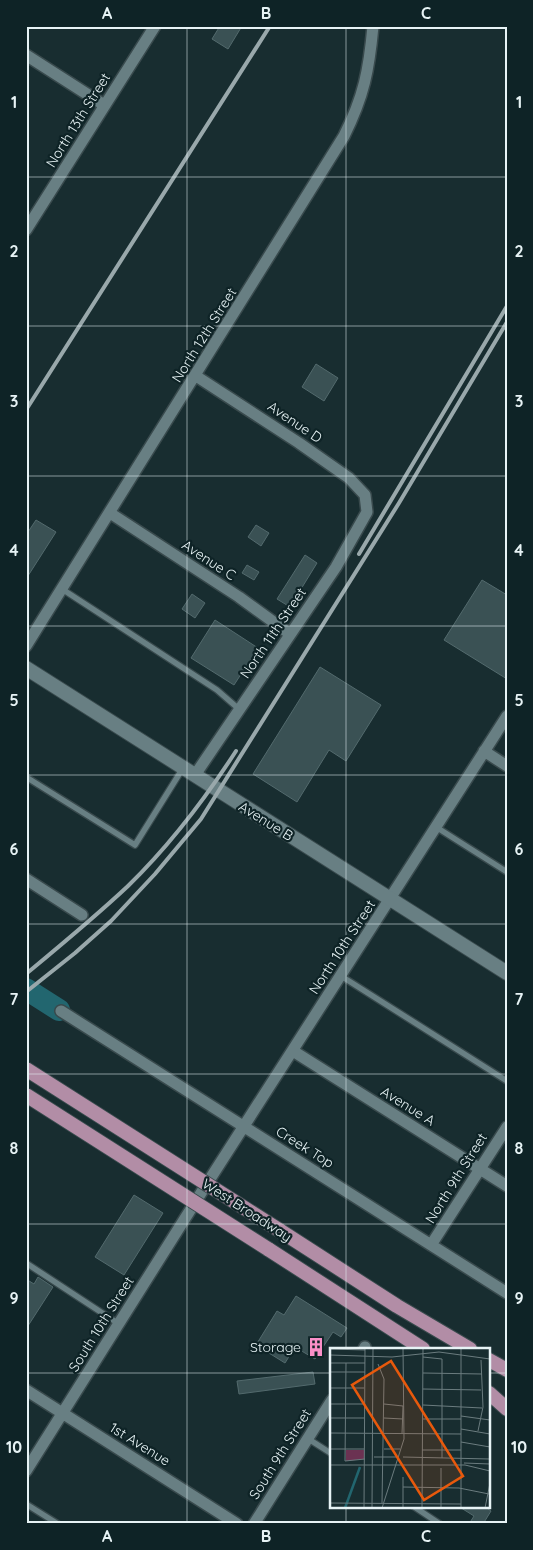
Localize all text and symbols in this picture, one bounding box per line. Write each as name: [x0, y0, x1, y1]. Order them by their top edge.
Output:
text: A: [102, 3, 113, 23]
text: B: [261, 3, 271, 23]
text: C: [421, 3, 431, 23]
street label: North 13th Street: [42, 69, 114, 171]
text: 1: [11, 92, 17, 112]
text: 1: [516, 92, 522, 112]
text: 2: [9, 241, 19, 261]
text: 2: [514, 241, 524, 261]
street label: North 12th Street: [168, 284, 240, 386]
text: 3: [10, 391, 18, 411]
text: 3: [515, 391, 523, 411]
street label: Avenue D: [264, 397, 326, 447]
street label: Avenue C: [179, 536, 239, 584]
text: 4: [9, 540, 19, 560]
text: 4: [514, 540, 524, 560]
street label: North 11th Street: [236, 584, 310, 682]
text: 5: [9, 690, 19, 710]
text: 5: [514, 690, 524, 710]
street label: Avenue B: [235, 797, 297, 845]
text: 6: [10, 839, 19, 859]
text: 6: [515, 839, 524, 859]
street label: North 10th Street: [305, 896, 379, 998]
text: 7: [10, 989, 19, 1009]
text: 7: [515, 989, 524, 1009]
street label: Avenue A: [377, 1082, 439, 1130]
street label: Creek Top: [273, 1122, 337, 1172]
street label: North 9th Street: [421, 1129, 491, 1227]
text: 8: [10, 1138, 19, 1158]
text: 8: [515, 1138, 524, 1158]
street label: West Broadway: [199, 1174, 295, 1246]
street label: South 10th Street: [64, 1273, 138, 1375]
text: 9: [9, 1288, 19, 1308]
text: 9: [514, 1288, 524, 1308]
building icon: Storage: [305, 1336, 327, 1358]
place label: Storage: [250, 1338, 301, 1356]
inset map: [330, 1348, 490, 1508]
street label: South 9th Street: [245, 1405, 315, 1503]
street label: 1st Avenue: [106, 1418, 174, 1470]
text: 10: [6, 1437, 22, 1457]
text: 10: [511, 1437, 527, 1457]
text: A: [102, 1526, 113, 1546]
text: B: [261, 1526, 271, 1546]
text: C: [421, 1526, 431, 1546]

